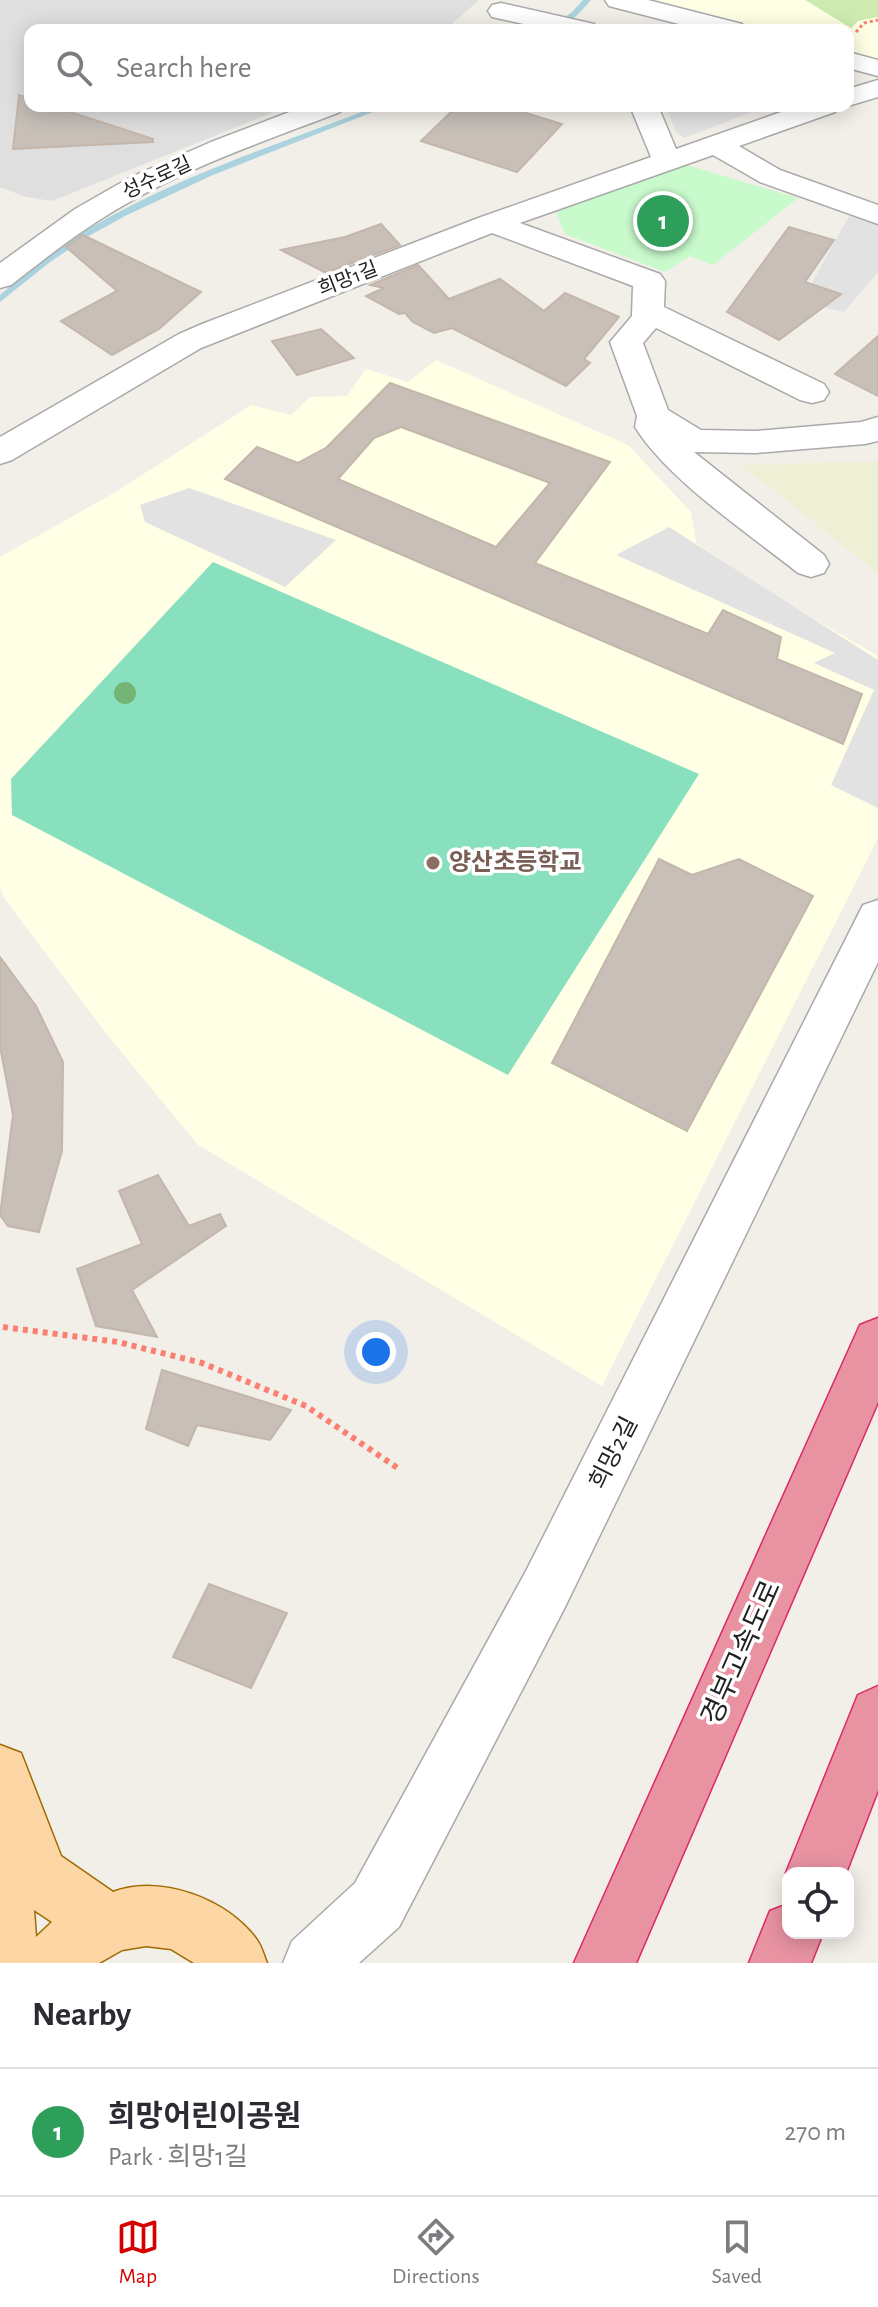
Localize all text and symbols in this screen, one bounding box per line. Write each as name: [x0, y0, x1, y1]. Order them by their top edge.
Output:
search box: [24, 24, 854, 112]
icon: search: [52, 46, 96, 90]
text: Search here: [116, 53, 252, 83]
street label: 성수로길: [119, 152, 195, 203]
pin: 1: [637, 191, 689, 251]
street label: 희망1길: [315, 258, 381, 299]
place label: 양산초등학교: [449, 849, 581, 875]
marker: 양산초등학교: [424, 854, 442, 872]
your location: [356, 1332, 396, 1372]
street label: 희망2길: [585, 1413, 642, 1493]
street label: 경부고속도로: [696, 1576, 786, 1729]
map controls: [782, 1867, 854, 1939]
button: locate: [782, 1867, 854, 1939]
text: Nearby: [32, 1998, 131, 2032]
text: 희망어린이공원: [108, 2102, 301, 2132]
text: 1: [53, 2119, 63, 2145]
text: 270 m: [785, 2119, 846, 2145]
text: Park · 희망1길: [108, 2144, 248, 2170]
tab: Map: [116, 2215, 160, 2289]
tab: Directions: [392, 2215, 480, 2289]
tab: Saved: [712, 2215, 762, 2289]

